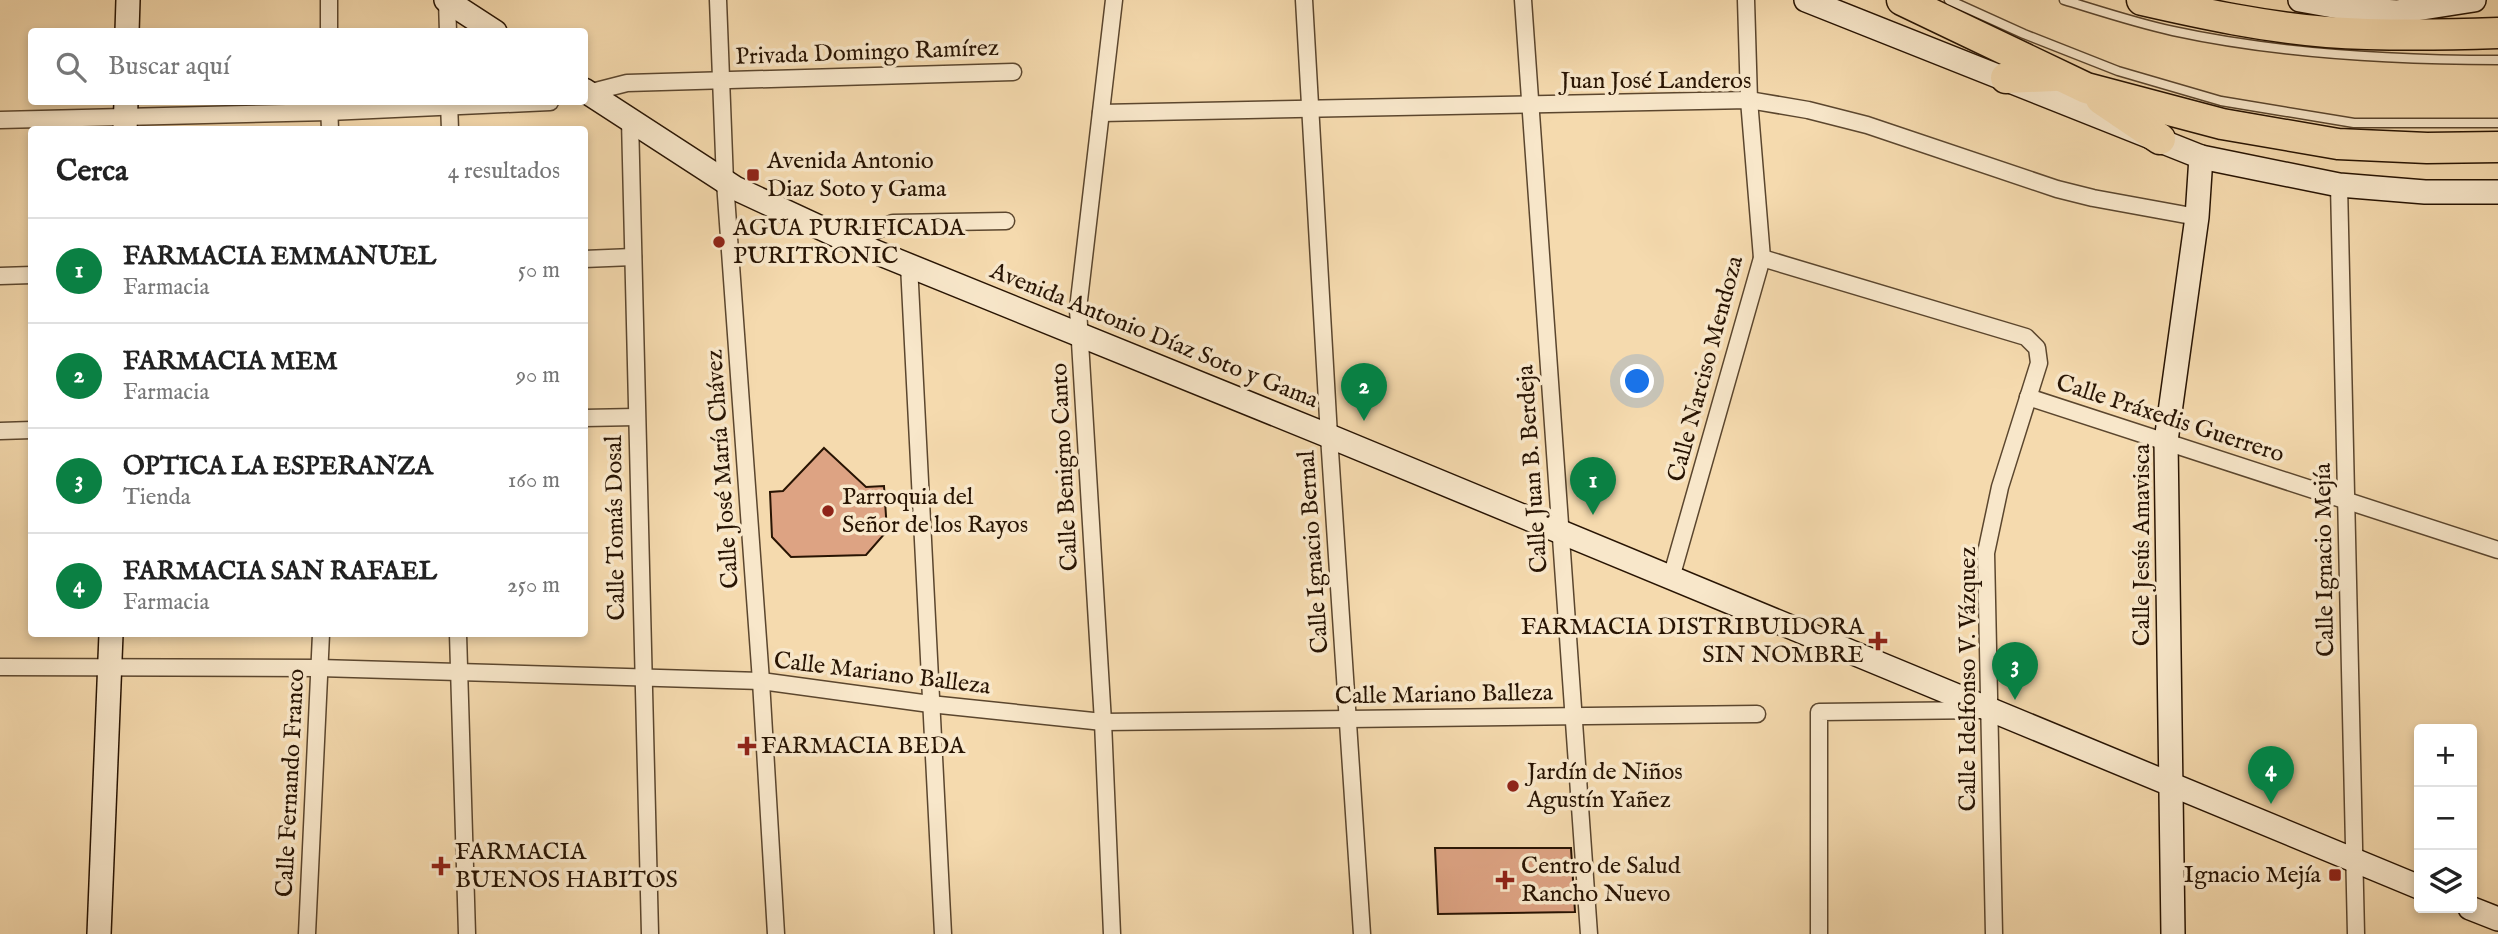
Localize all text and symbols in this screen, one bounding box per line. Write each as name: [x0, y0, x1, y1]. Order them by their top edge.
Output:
search box: [28, 28, 588, 105]
street label: Privada Domingo Ramírez: [735, 33, 999, 73]
icon: search: [52, 48, 90, 86]
text: Buscar aquí: [108, 50, 230, 83]
street label: Juan José Landeros: [1558, 66, 1752, 97]
place label: Avenida Antonio Diaz Soto y Gama: [766, 146, 947, 205]
text: Cerca: [56, 153, 128, 191]
text: 4 resultados: [448, 157, 560, 186]
marker: Avenida Antonio Diaz Soto y Gama: [745, 167, 761, 183]
place label: AGUA PURIFICADA PURITRONIC: [732, 213, 966, 272]
marker: AGUA PURIFICADA PURITRONIC: [711, 234, 727, 250]
text: FARMACIA EMMANUEL: [123, 240, 436, 273]
street label: Calle Narciso Mendoza: [1661, 252, 1751, 485]
street label: Avenida Antonio Díaz Soto y Gama: [984, 255, 1323, 416]
text: 1: [75, 256, 83, 285]
text: 50 m: [518, 256, 560, 285]
text: Farmacia: [123, 273, 209, 302]
text: FARMACIA MEM: [123, 345, 338, 378]
street label: Calle José María Chávez: [699, 348, 747, 590]
text: 2: [74, 361, 84, 390]
text: 90 m: [516, 361, 560, 390]
street label: Calle Benigno Canto: [1044, 362, 1086, 572]
pin: 2: [1341, 363, 1387, 421]
street label: Calle Juan B. Berdeja: [1510, 363, 1556, 574]
your location: [1620, 364, 1654, 398]
street label: Calle Práxedis Guerrero: [2052, 367, 2288, 471]
text: Farmacia: [123, 378, 209, 407]
street label: Calle Tomás Dosal: [599, 435, 633, 621]
street label: Calle Jesús Amavisca: [2127, 443, 2158, 646]
street label: Calle Ignacio Bernal: [1291, 449, 1337, 655]
text: OPTICA LA ESPERANZA: [123, 450, 433, 483]
pin: 1: [1570, 457, 1616, 515]
street label: Calle Ignacio Mejía: [2308, 462, 2342, 657]
text: 3: [75, 466, 83, 495]
text: 160 m: [508, 466, 560, 495]
place label: Parroquia del Señor de los Rayos: [842, 482, 1028, 541]
text: Tienda: [123, 483, 191, 512]
marker: Parroquia del Señor de los Rayos: [820, 503, 836, 519]
street label: Calle Idelfonso V. Vázquez: [1953, 547, 1984, 811]
text: FARMACIA SAN RAFAEL: [123, 555, 437, 588]
text: 4: [73, 571, 85, 600]
text: 250 m: [507, 571, 560, 600]
text: Farmacia: [123, 588, 209, 617]
place label: FARMACIA DISTRIBUIDORA SIN NOMBRE: [1521, 612, 1865, 671]
marker: FARMACIA DISTRIBUIDORA SIN NOMBRE: [1870, 633, 1886, 649]
pin: 3: [1992, 642, 2038, 700]
street label: Calle Mariano Balleza: [772, 645, 993, 703]
street label: Calle Fernando Franco: [270, 668, 312, 898]
street label: Calle Mariano Balleza: [1335, 678, 1554, 712]
map controls: [2414, 724, 2477, 913]
button: +: [2414, 724, 2477, 787]
place label: FARMACIA BEDA: [761, 731, 966, 762]
marker: FARMACIA BEDA: [739, 738, 755, 754]
pin: 4: [2248, 746, 2294, 804]
place label: Jardín de Niños Agustín Yañez: [1524, 757, 1683, 816]
marker: Jardín de Niños Agustín Yañez: [1505, 778, 1521, 794]
button: −: [2414, 787, 2477, 850]
place label: FARMACIA BUENOS HABITOS: [455, 837, 678, 896]
button: layers: [2414, 850, 2477, 913]
place label: Centro de Salud Rancho Nuevo: [1521, 851, 1681, 910]
marker: FARMACIA BUENOS HABITOS: [433, 858, 449, 874]
place label: Ignacio Mejía: [2184, 860, 2322, 891]
marker: Ignacio Mejía: [2327, 867, 2343, 883]
marker: Centro de Salud Rancho Nuevo: [1495, 870, 1515, 890]

